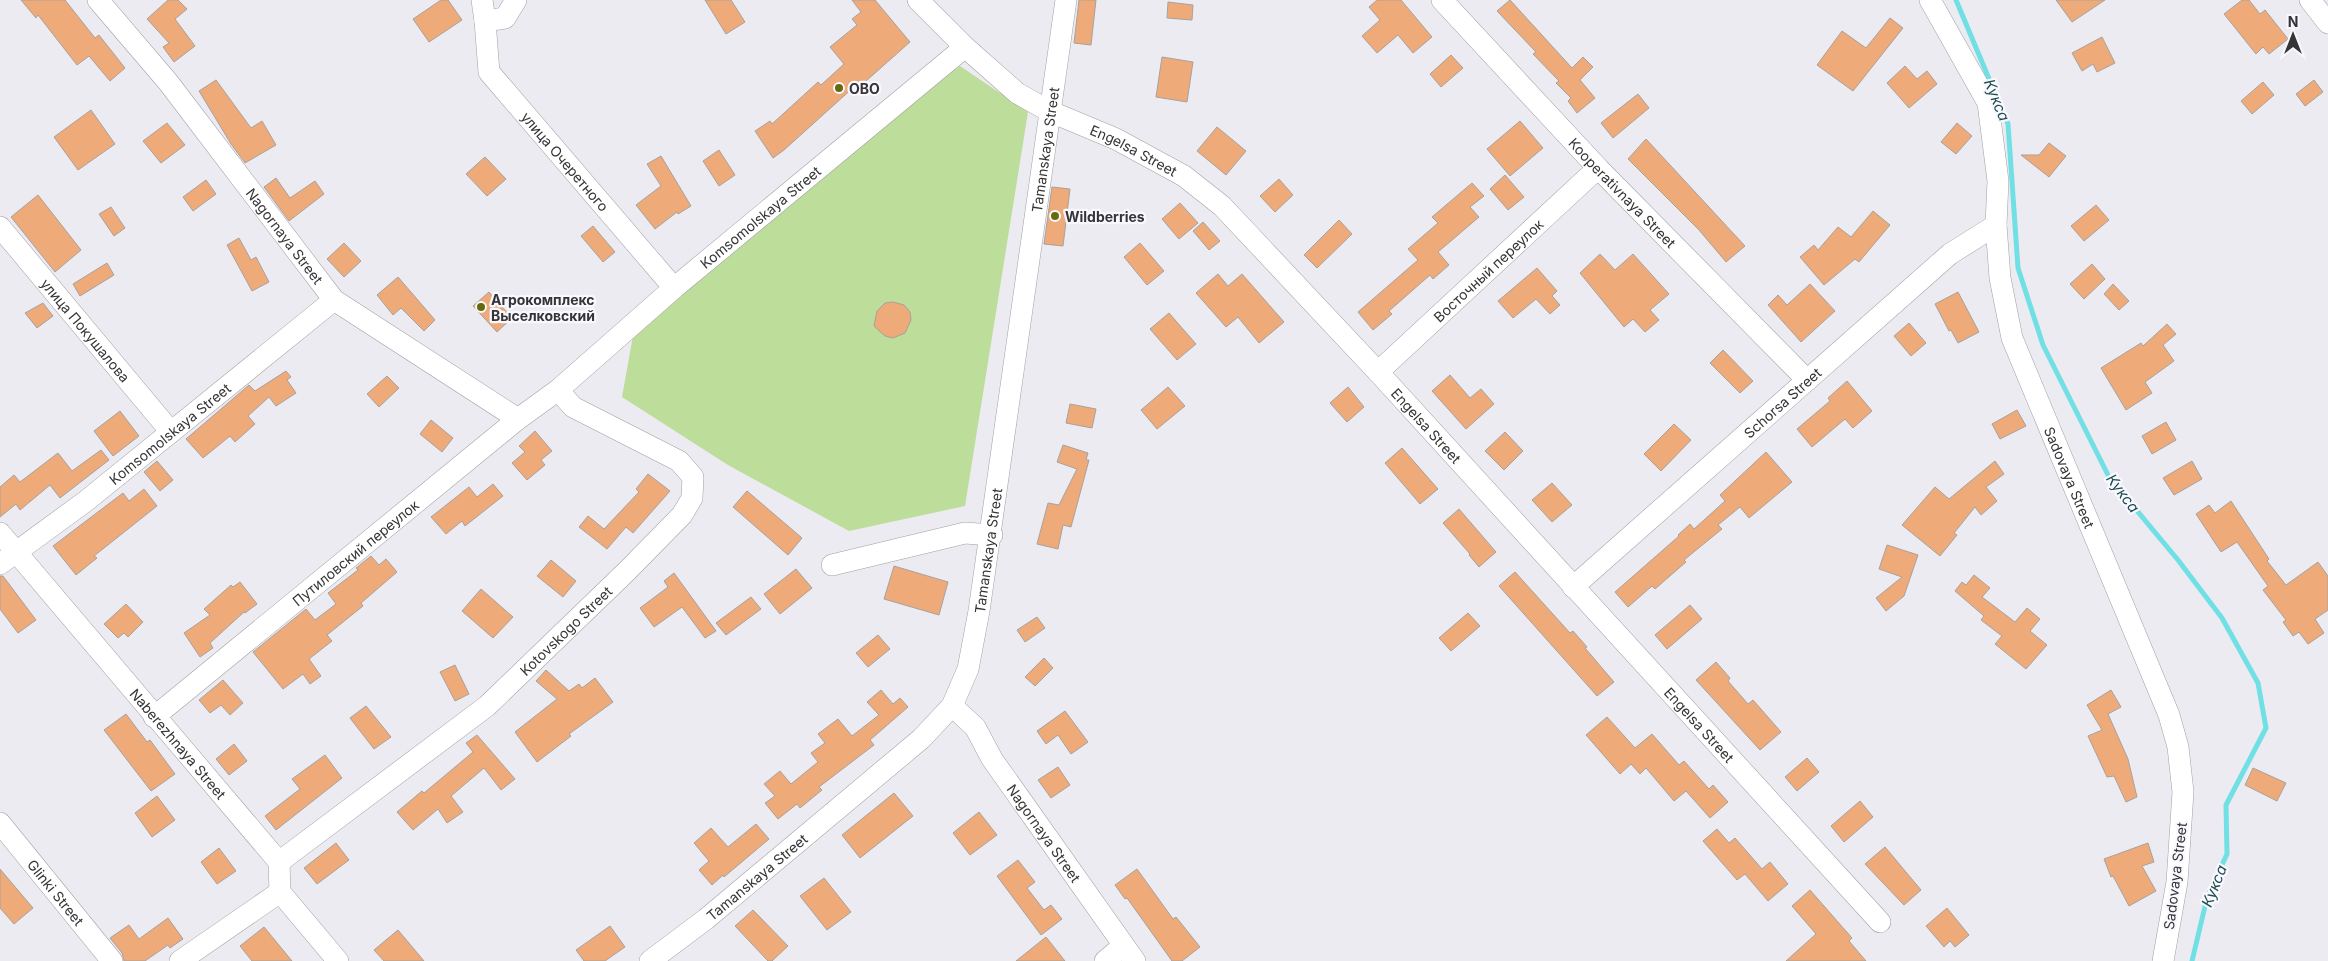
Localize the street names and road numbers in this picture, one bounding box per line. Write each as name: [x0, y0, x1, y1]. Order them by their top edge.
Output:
street label: Tamanskaya Street: [1027, 86, 1062, 213]
street label: улица Очеретного: [518, 108, 613, 214]
street label: Engelsa Street: [1088, 121, 1181, 179]
street label: Kooperativnaya Street: [1566, 134, 1680, 251]
street label: Komsomolskaya Street: [696, 162, 824, 272]
street label: Nagornaya Street: [243, 184, 327, 287]
street label: Восточный переулок: [1430, 215, 1547, 325]
street label: улица Покушалова: [38, 275, 134, 385]
street label: Schorsa Street: [1740, 363, 1825, 441]
street label: Komsomolskaya Street: [105, 379, 234, 488]
street label: Engelsa Street: [1388, 384, 1465, 467]
street label: Sadovaya Street: [2041, 424, 2099, 531]
street label: Tamanskaya Street: [970, 487, 1005, 614]
street label: Путиловский переулок: [289, 495, 422, 609]
street label: Kotovskogo Street: [516, 582, 615, 679]
street label: Engelsa Street: [1661, 683, 1738, 766]
street label: Naberezhnaya Street: [127, 685, 230, 802]
street label: Nagornaya Street: [1004, 781, 1085, 886]
street label: Sadovaya Street: [2160, 821, 2190, 931]
street label: Tamanskaya Street: [703, 829, 811, 924]
street label: Glinki Street: [24, 856, 88, 929]

